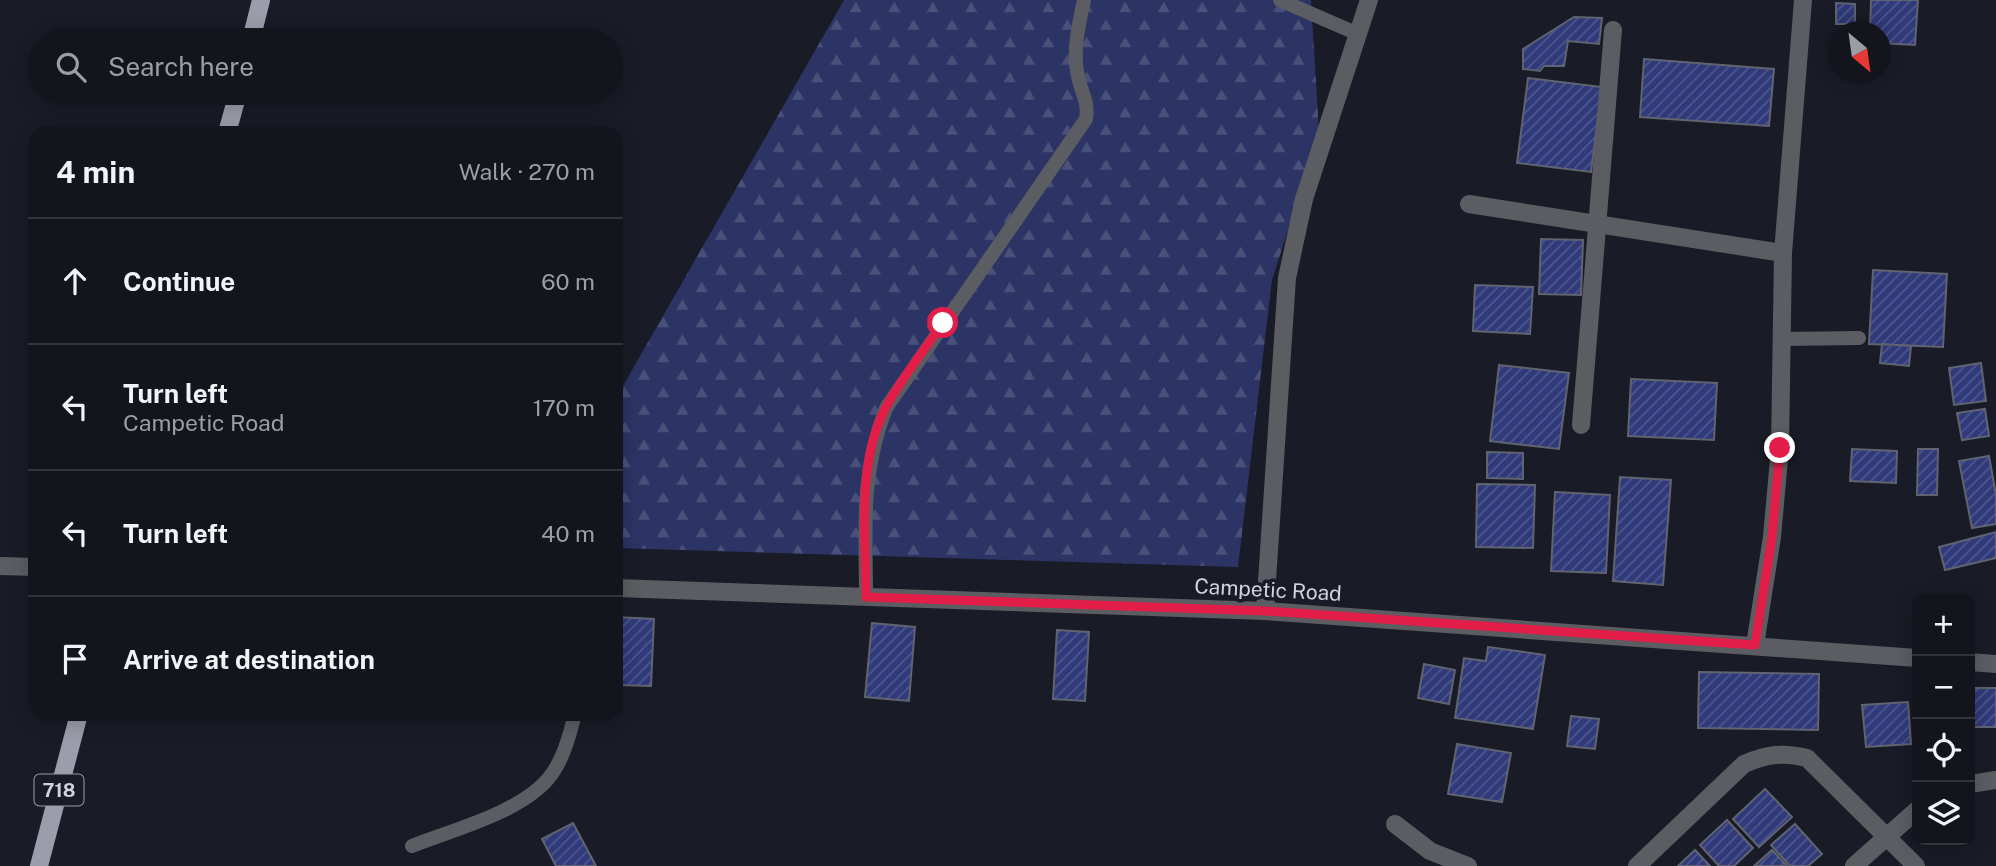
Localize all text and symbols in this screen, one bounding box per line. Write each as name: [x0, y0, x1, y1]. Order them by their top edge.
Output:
north arrow: [1828, 21, 1891, 84]
search box: [28, 28, 623, 105]
icon: search: [52, 48, 90, 86]
text: Search here: [108, 51, 254, 82]
text: 4 min: [56, 154, 135, 190]
text: Walk · 270 m: [459, 158, 595, 185]
icon: ahead: [56, 262, 94, 300]
text: Continue: [123, 266, 235, 297]
text: 60 m: [541, 268, 595, 295]
route start: [927, 307, 958, 338]
text: Turn left: [123, 378, 228, 409]
icon: left: [56, 388, 94, 426]
text: 170 m: [533, 394, 595, 421]
text: Campetic Road: [123, 409, 285, 436]
route end: [1764, 432, 1795, 463]
icon: left: [56, 514, 94, 552]
text: Turn left: [123, 518, 228, 549]
text: 40 m: [541, 520, 595, 547]
street label: Campetic Road: [1194, 573, 1342, 606]
map controls: [1912, 593, 1975, 845]
button: +: [1912, 593, 1975, 656]
icon: arrive: [56, 640, 94, 678]
text: Arrive at destination: [123, 644, 375, 675]
button: −: [1912, 656, 1975, 719]
button: locate: [1912, 719, 1975, 782]
road number: 718: [34, 775, 84, 806]
button: layers: [1912, 782, 1975, 845]

